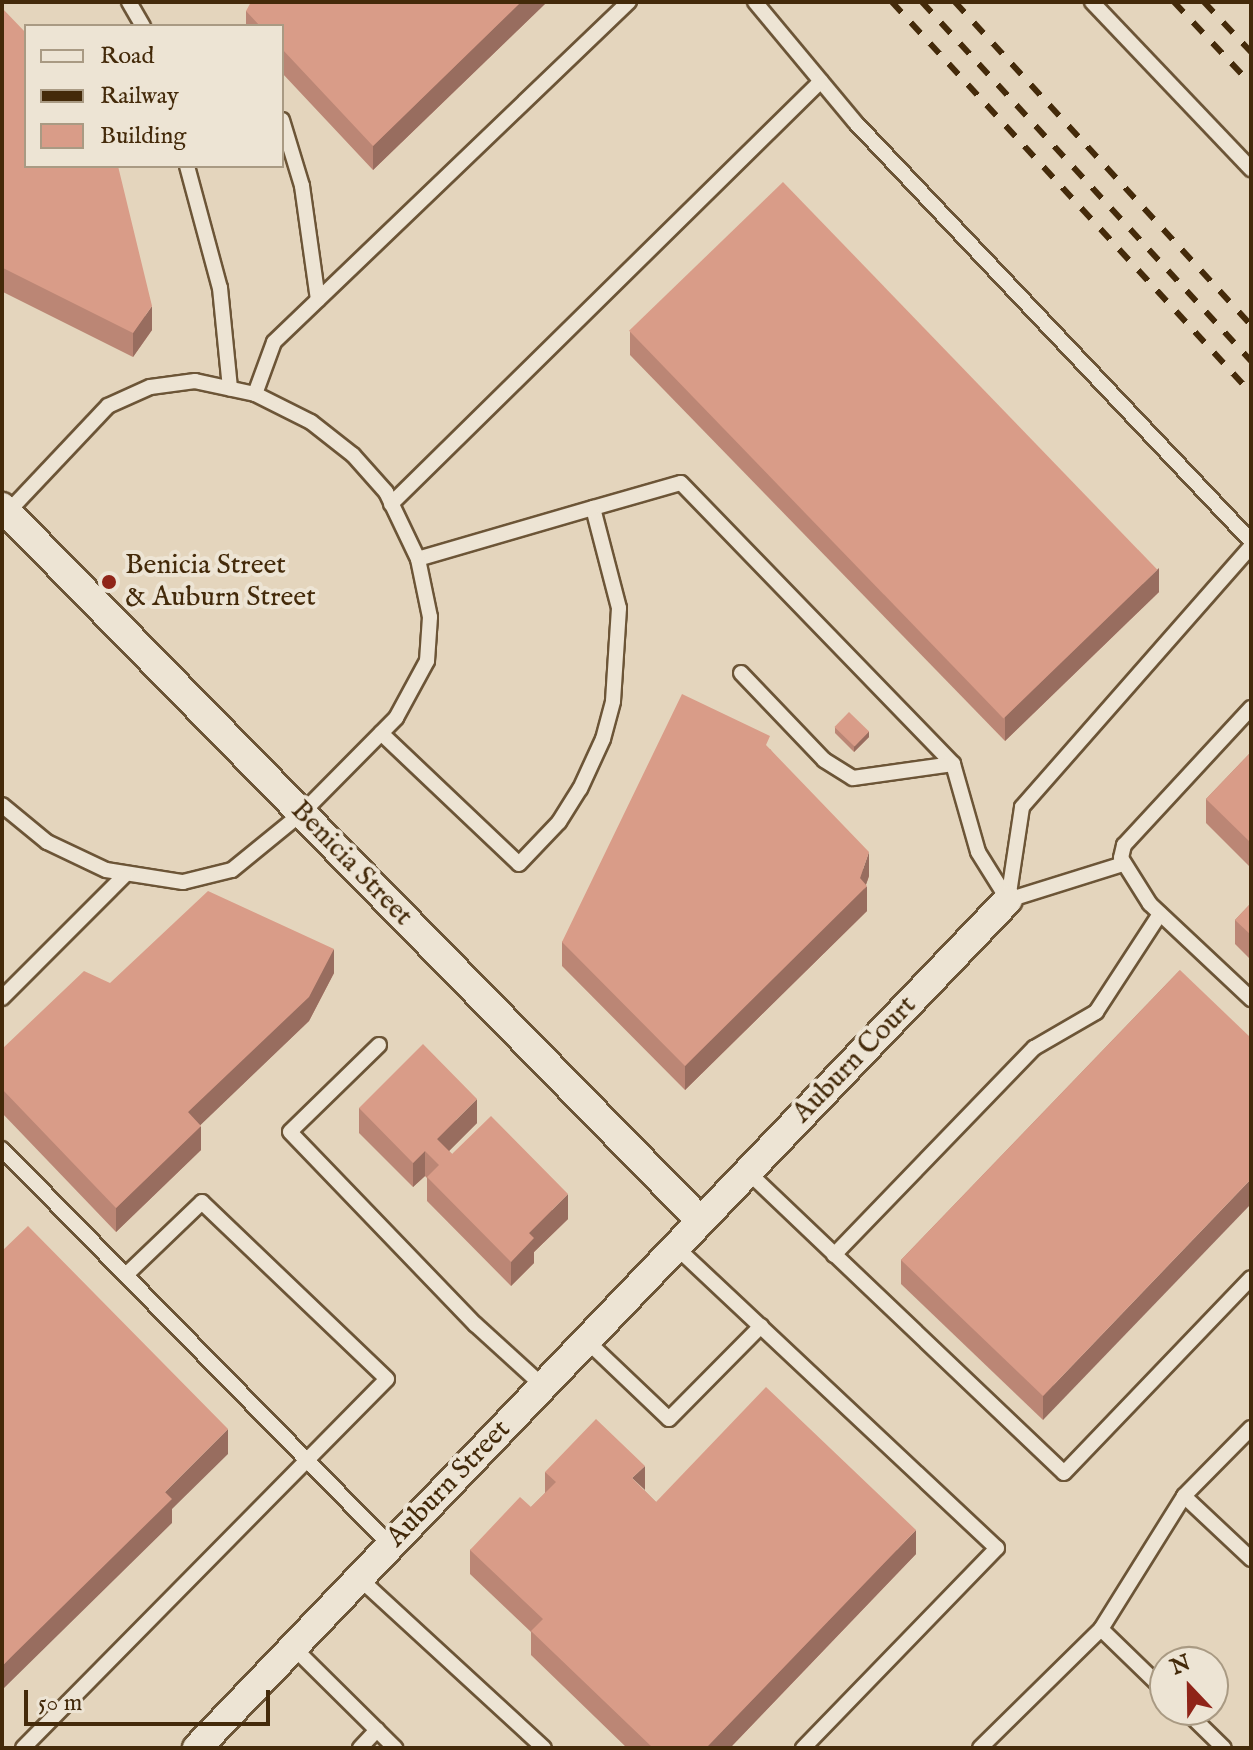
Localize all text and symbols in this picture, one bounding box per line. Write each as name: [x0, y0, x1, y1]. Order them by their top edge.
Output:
legend: [24, 24, 284, 168]
text: Road: [100, 41, 154, 72]
text: Railway: [100, 81, 179, 112]
text: Building: [100, 121, 186, 152]
place label: Benicia Street & Auburn Street: [125, 549, 316, 615]
marker: Benicia Street & Auburn Street: [100, 573, 118, 591]
street label: Benicia Street: [283, 794, 419, 934]
street label: Auburn Court: [786, 990, 924, 1130]
street label: Auburn Street: [380, 1413, 518, 1555]
north arrow: [1149, 1646, 1229, 1726]
text: N: [1167, 1649, 1195, 1682]
scale bar: [28, 1674, 274, 1724]
text: 50 m: [38, 1688, 82, 1719]

